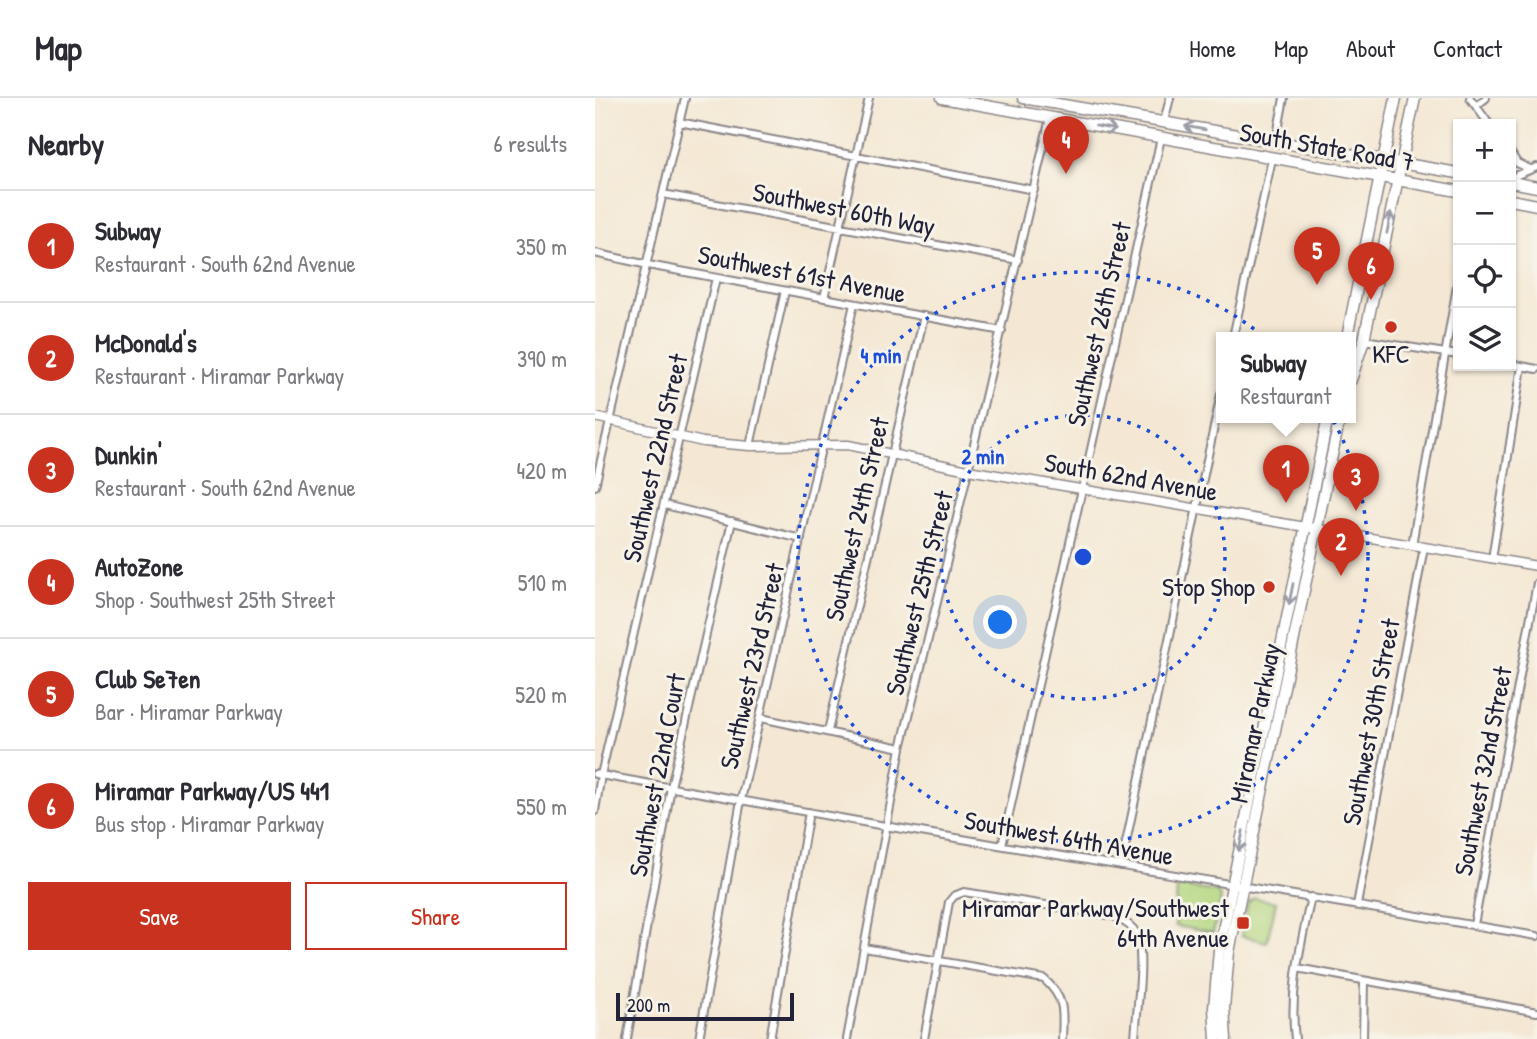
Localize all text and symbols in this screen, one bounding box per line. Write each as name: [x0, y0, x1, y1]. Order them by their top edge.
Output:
text: Map: [35, 26, 82, 70]
text: Home: [1189, 32, 1236, 64]
text: Map: [1274, 32, 1308, 64]
text: About: [1346, 32, 1395, 64]
text: Contact: [1433, 32, 1502, 64]
street label: South State Road 7: [1237, 114, 1417, 179]
pin: 4: [1043, 116, 1089, 174]
map controls: [1453, 119, 1516, 371]
button: +: [1453, 119, 1516, 182]
one-way arrow: [1094, 121, 1116, 135]
one-way arrow: [1184, 121, 1207, 134]
text: Nearby: [28, 124, 104, 164]
text: 6 results: [494, 128, 567, 159]
street label: Southwest 60th Way: [750, 174, 938, 243]
button: −: [1453, 182, 1516, 245]
one-way arrow: [1382, 212, 1396, 235]
text: Subway: [95, 213, 161, 248]
street label: Southwest 26th Street: [1058, 217, 1139, 430]
pin: 5: [1294, 227, 1340, 285]
text: 1: [47, 231, 55, 262]
text: 350 m: [516, 231, 567, 262]
street label: Southwest 61st Avenue: [695, 236, 909, 311]
pin: 6: [1348, 242, 1394, 300]
button: locate: [1453, 245, 1516, 308]
text: Restaurant · South 62nd Avenue: [95, 248, 356, 279]
button: layers: [1453, 308, 1516, 371]
marker: KFC: [1383, 319, 1399, 335]
text: McDonald's: [95, 325, 197, 360]
popup: [1216, 332, 1356, 423]
place label: KFC: [1372, 336, 1410, 371]
text: 4 min: [860, 341, 902, 370]
text: 2: [46, 343, 56, 374]
text: 390 m: [517, 343, 567, 374]
text: Subway: [1241, 345, 1307, 380]
street label: Southwest 22nd Street: [614, 349, 696, 565]
text: Restaurant · Miramar Parkway: [95, 360, 344, 391]
text: Restaurant: [1241, 380, 1331, 411]
street label: Southwest 24th Street: [816, 412, 897, 624]
text: Dunkin': [95, 437, 162, 472]
text: 2 min: [961, 442, 1005, 471]
street label: South 62nd Avenue: [1042, 444, 1220, 509]
pin: 1: [1263, 445, 1309, 503]
pin: 3: [1333, 453, 1379, 511]
text: 3: [46, 455, 56, 486]
text: 420 m: [516, 455, 567, 486]
text: Restaurant · South 62nd Avenue: [95, 472, 356, 503]
street label: Southwest 25th Street: [876, 486, 961, 699]
pin: 2: [1318, 518, 1364, 576]
centre of rings: [1071, 545, 1095, 569]
text: AutoZone: [95, 549, 183, 584]
street label: Southwest 23rd Street: [711, 558, 792, 772]
text: 4: [47, 567, 55, 598]
text: 510 m: [518, 567, 567, 598]
place label: Stop Shop: [1162, 569, 1255, 604]
marker: Stop Shop: [1261, 579, 1277, 595]
one-way arrow: [1284, 582, 1298, 605]
text: Shop · Southwest 25th Street: [95, 584, 335, 615]
your location: [983, 605, 1017, 639]
street label: Southwest 30th Street: [1333, 615, 1408, 828]
street label: Miramar Parkway: [1221, 640, 1288, 806]
text: Club Se7en: [95, 661, 201, 696]
street label: Southwest 32nd Street: [1445, 662, 1520, 878]
street label: Southwest 22nd Court: [620, 669, 694, 879]
text: 5: [46, 679, 56, 710]
text: 520 m: [515, 679, 567, 710]
text: Bar · Miramar Parkway: [95, 696, 283, 727]
text: Miramar Parkway/US 441: [95, 773, 329, 808]
text: 6: [46, 791, 56, 822]
text: 550 m: [516, 791, 567, 822]
street label: Southwest 64th Avenue: [962, 802, 1176, 873]
text: Bus stop · Miramar Parkway: [95, 808, 324, 839]
one-way arrow: [1233, 829, 1247, 852]
button: Save: [28, 882, 291, 950]
button: Share: [305, 882, 567, 950]
place label: Miramar Parkway/Southwest 64th Avenue: [962, 890, 1230, 955]
marker: Miramar Parkway/Southwest 64th Avenue: [1235, 915, 1251, 931]
scale bar: [616, 990, 795, 1022]
text: 200 m: [627, 992, 670, 1018]

